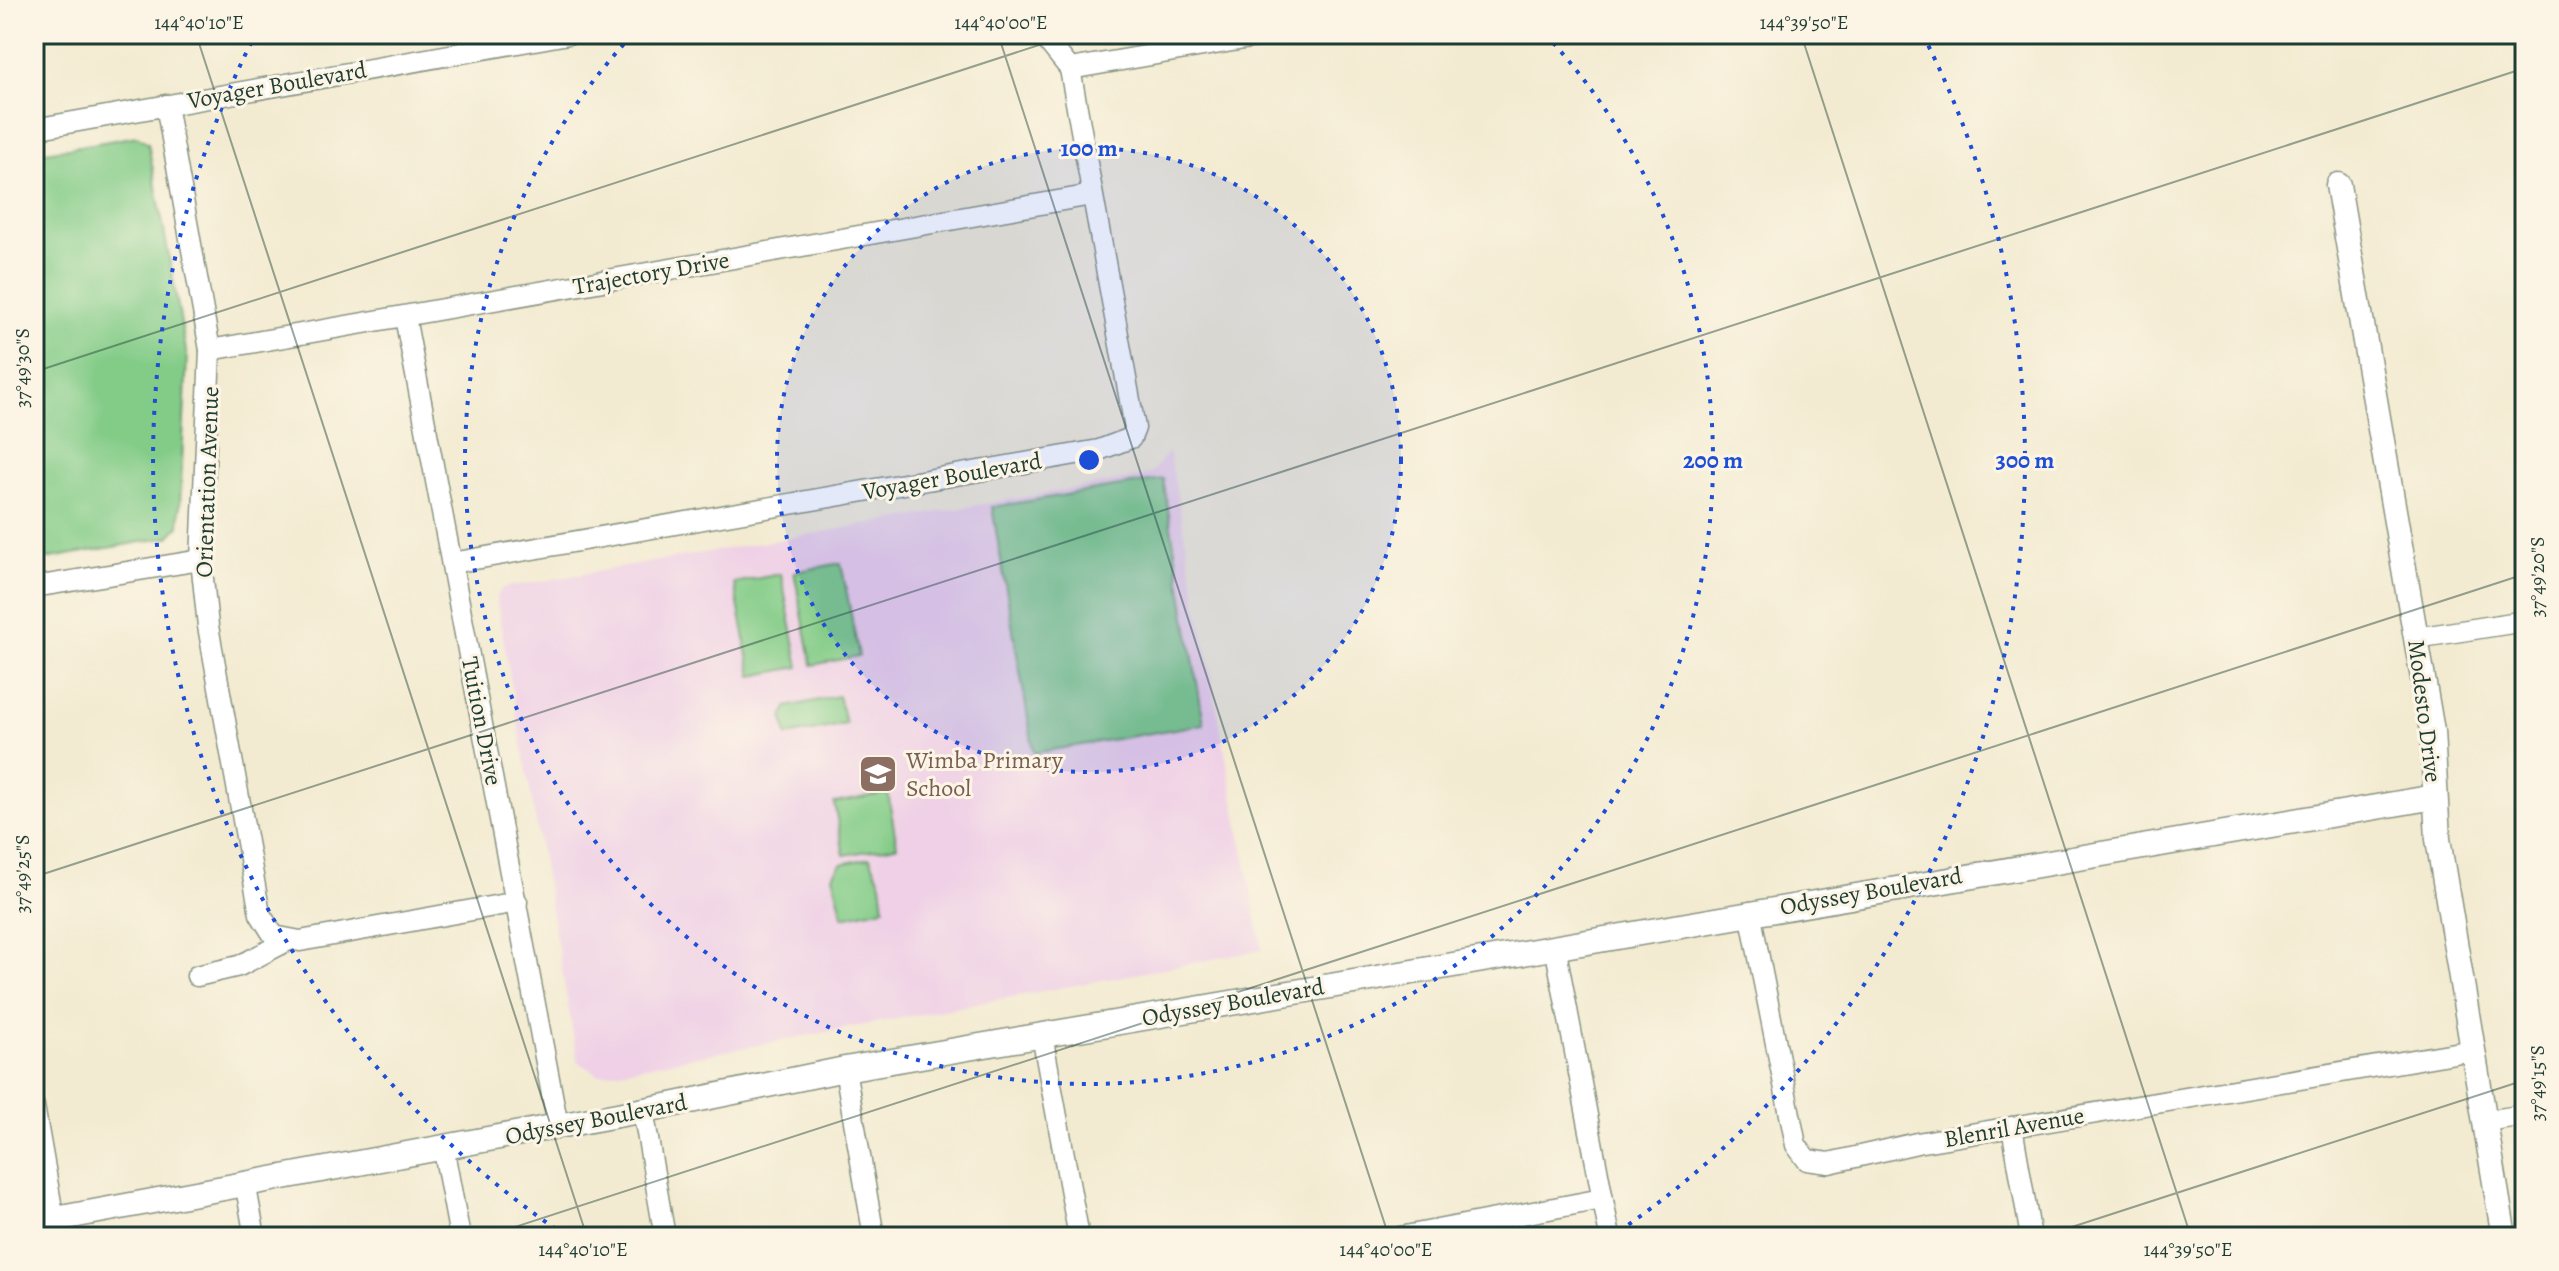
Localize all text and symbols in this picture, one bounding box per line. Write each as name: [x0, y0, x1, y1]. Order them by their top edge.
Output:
text: 144°40'10"E: [154, 9, 244, 36]
text: 144°40'00"E: [954, 9, 1048, 36]
text: 144°39'50"E: [1760, 9, 1848, 36]
street label: Voyager Boulevard: [184, 53, 369, 117]
text: 100 m: [1060, 132, 1118, 164]
street label: Trajectory Drive: [570, 244, 732, 302]
text: 37°49'30"S: [9, 328, 36, 408]
street label: Orientation Avenue: [188, 386, 226, 578]
street label: Voyager Boulevard: [859, 444, 1044, 508]
text: 200 m: [1683, 444, 1743, 476]
text: 300 m: [1996, 444, 2054, 476]
centre of rings: [1075, 446, 1103, 474]
text: 37°49'20"S: [2524, 536, 2551, 618]
street label: Modesto Drive: [2400, 638, 2450, 784]
street label: Tuition Drive: [454, 654, 510, 788]
place label: Wimba Primary School: [905, 744, 1063, 804]
school or university icon: Wimba Primary School: [857, 753, 899, 795]
text: 37°49'25"S: [9, 834, 36, 914]
street label: Odyssey Boulevard: [1777, 859, 1965, 923]
street label: Odyssey Boulevard: [1139, 970, 1327, 1034]
text: 37°49'15"S: [2524, 1045, 2551, 1121]
street label: Odyssey Boulevard: [502, 1086, 690, 1152]
street label: Blenril Avenue: [1941, 1099, 2087, 1155]
text: 144°40'10"E: [538, 1236, 628, 1263]
text: 144°40'00"E: [1339, 1236, 1433, 1263]
text: 144°39'50"E: [2144, 1236, 2232, 1263]

